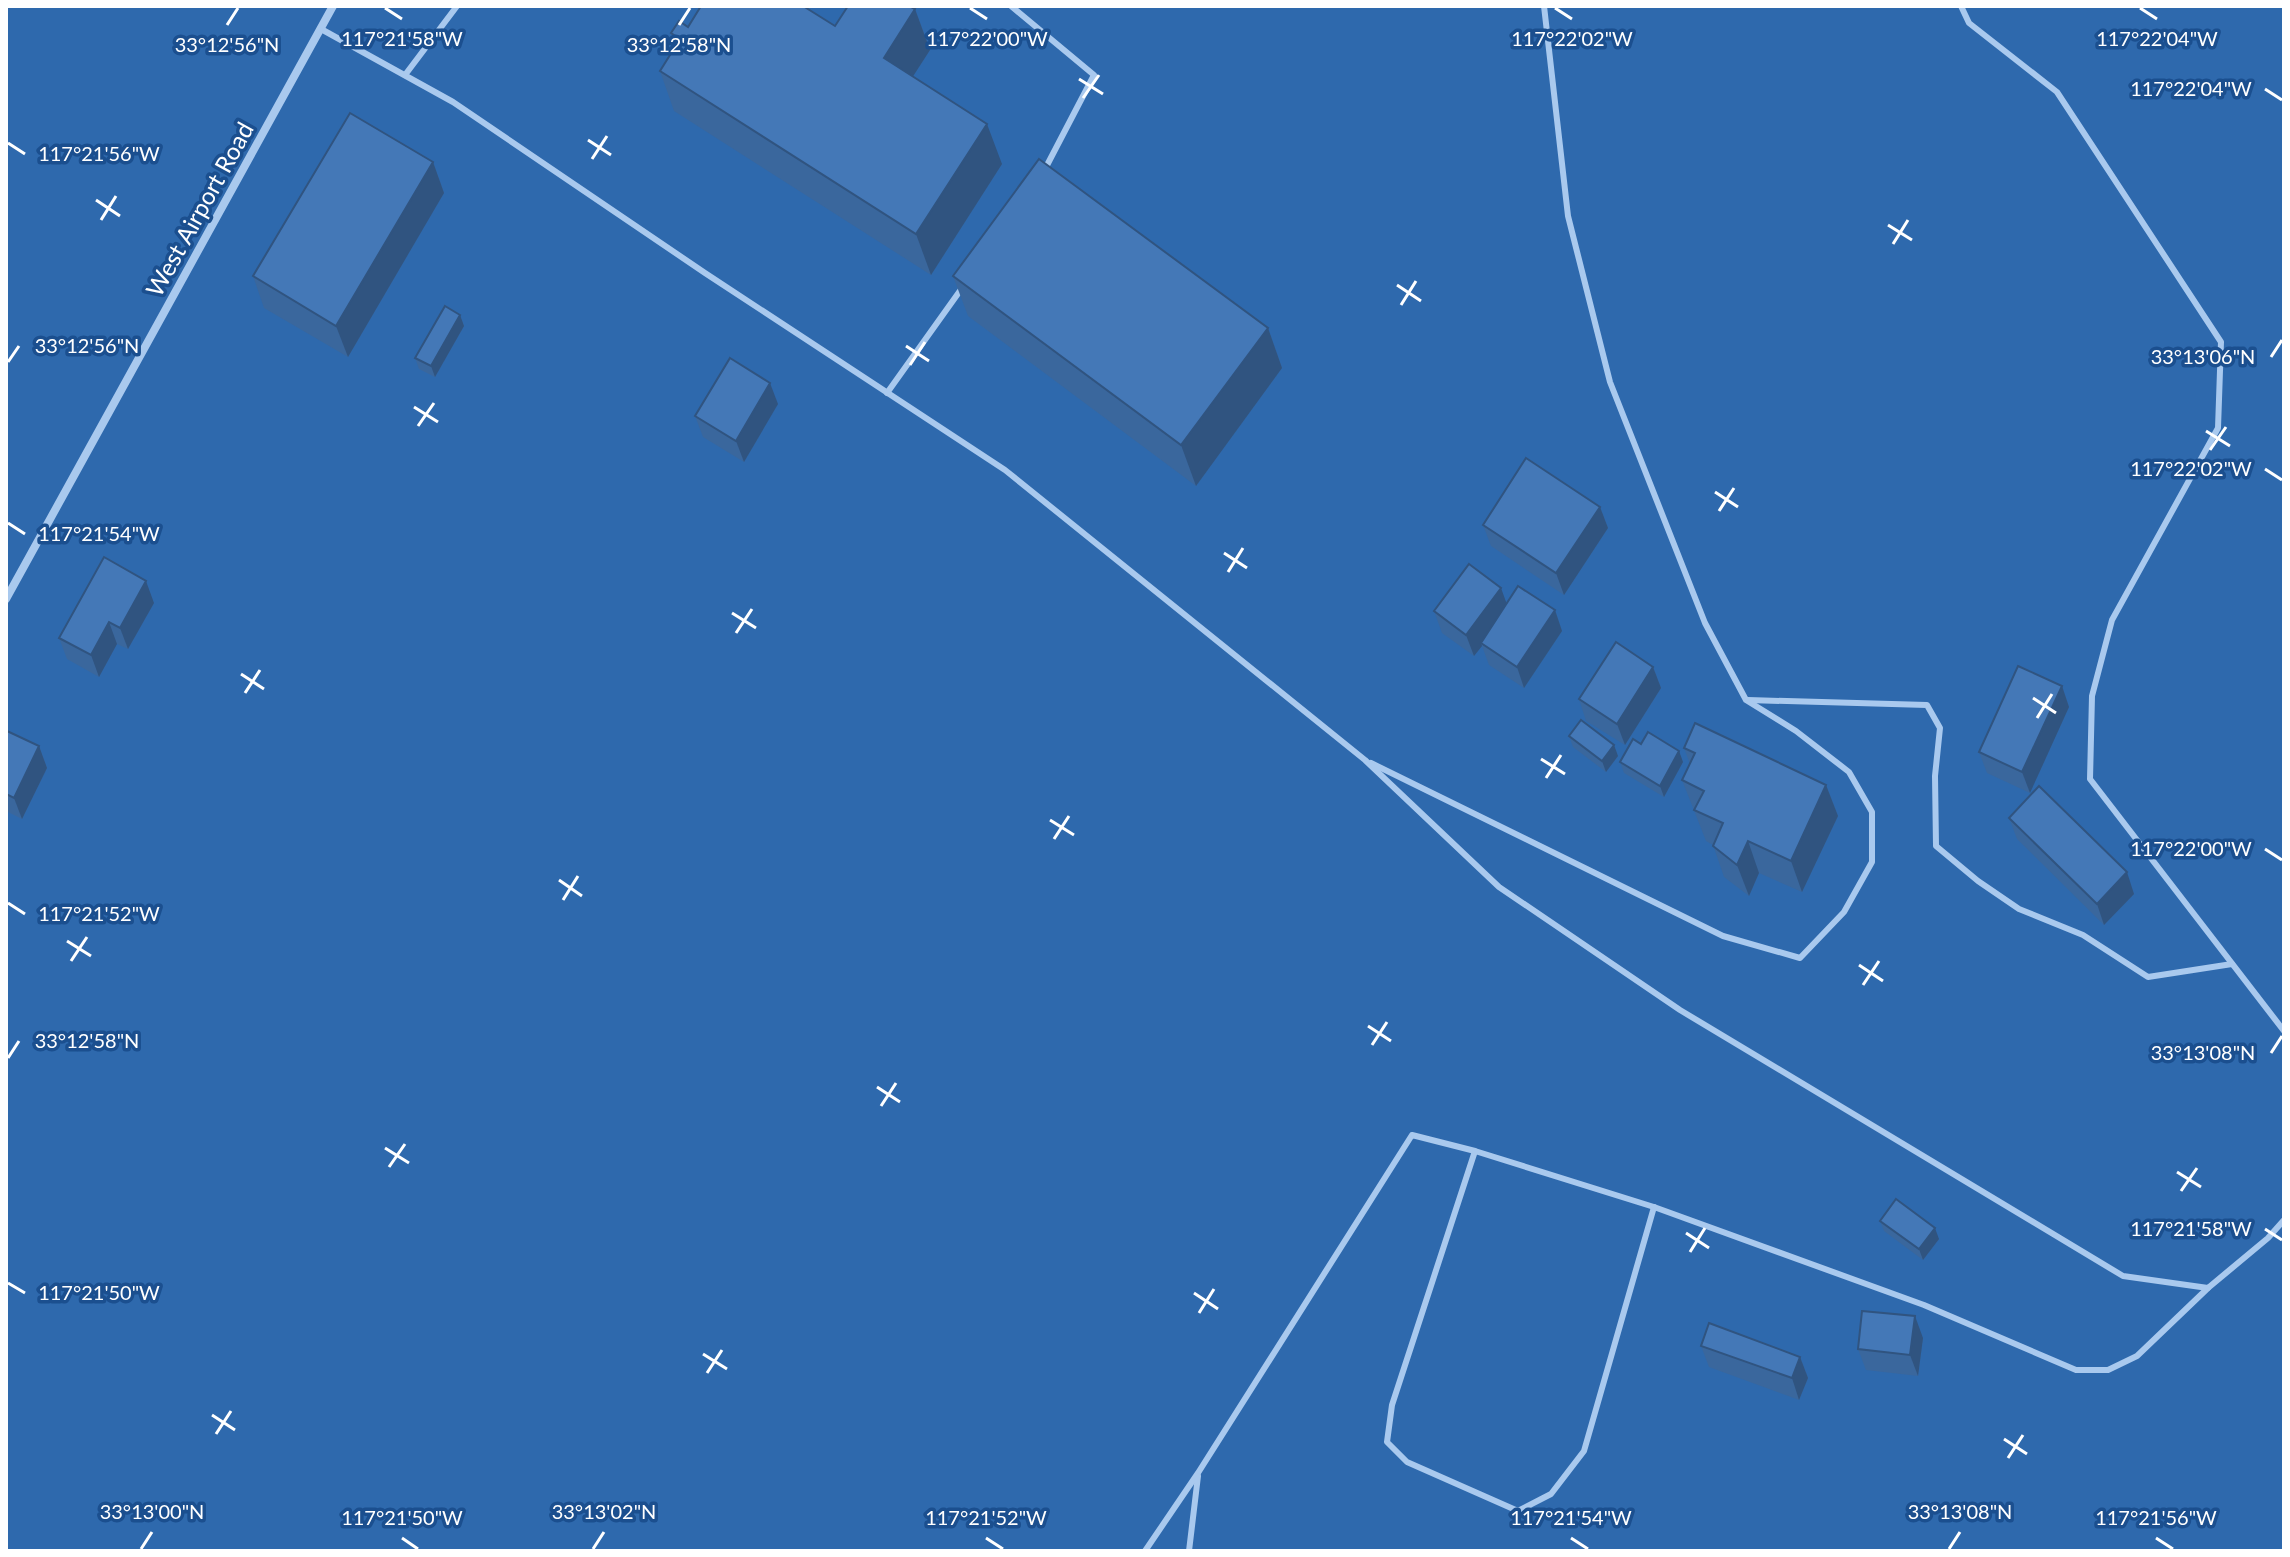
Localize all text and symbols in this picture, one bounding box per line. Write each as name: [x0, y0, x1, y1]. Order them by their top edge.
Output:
text: 117°21'58"W: [341, 26, 463, 50]
text: 117°22'00"W: [926, 26, 1048, 50]
text: 117°22'02"W: [1511, 26, 1633, 50]
text: 117°22'04"W: [2096, 26, 2218, 50]
text: 33°12'56"N: [175, 32, 279, 56]
text: 33°12'58"N: [627, 32, 731, 56]
text: 117°22'04"W: [2130, 76, 2252, 100]
street label: West Airport Road: [139, 117, 259, 301]
text: 117°21'56"W: [38, 141, 160, 165]
text: 33°12'56"N: [35, 333, 139, 357]
text: 33°13'06"N: [2151, 344, 2255, 368]
text: 117°22'02"W: [2130, 456, 2252, 480]
text: 117°21'54"W: [38, 521, 160, 545]
text: 117°22'00"W: [2130, 836, 2252, 860]
text: 117°21'52"W: [38, 901, 160, 925]
text: 33°12'58"N: [35, 1028, 139, 1052]
text: 33°13'08"N: [2151, 1040, 2255, 1064]
text: 117°21'58"W: [2130, 1216, 2252, 1240]
text: 117°21'50"W: [38, 1280, 160, 1304]
text: 33°13'00"N: [100, 1499, 204, 1523]
text: 33°13'02"N: [552, 1499, 656, 1523]
text: 33°13'08"N: [1908, 1499, 2012, 1523]
text: 117°21'50"W: [341, 1505, 463, 1529]
text: 117°21'52"W: [925, 1505, 1047, 1529]
text: 117°21'54"W: [1510, 1505, 1632, 1529]
text: 117°21'56"W: [2095, 1505, 2217, 1529]

